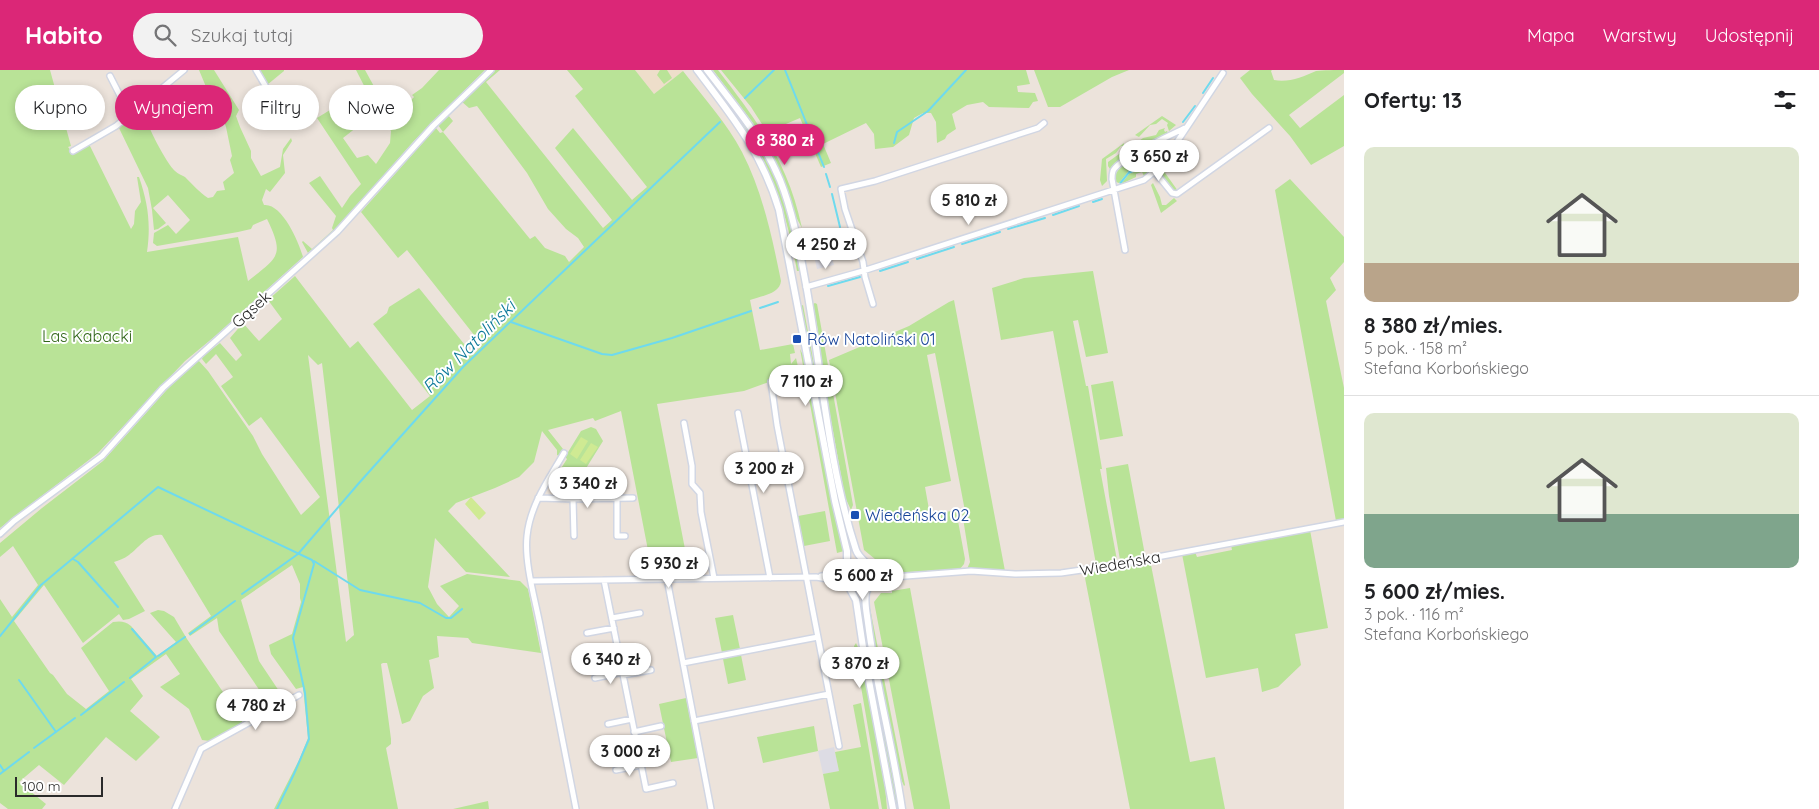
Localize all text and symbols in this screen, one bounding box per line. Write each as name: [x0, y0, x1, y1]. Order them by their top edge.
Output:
search box: [133, 13, 483, 58]
text: Habito: [25, 20, 103, 50]
icon: search: [151, 21, 179, 49]
text: Szukaj tutaj: [191, 23, 294, 47]
text: Mapa: [1527, 24, 1575, 47]
text: Warstwy: [1603, 24, 1677, 47]
text: Udostępnij: [1705, 24, 1794, 47]
chip: Kupno: [15, 85, 105, 130]
chip: Wynajem: [115, 85, 232, 130]
chip: Filtry: [242, 85, 319, 130]
chip: Nowe: [329, 85, 413, 130]
icon: filters: [1771, 86, 1799, 114]
text: Oferty: 13: [1364, 87, 1462, 113]
pin: 8 380 zł: [733, 124, 837, 166]
text: 8 380 zł: [757, 130, 813, 150]
pin: 3 650 zł: [1107, 140, 1211, 182]
text: 3 650 zł: [1130, 146, 1188, 166]
icon: home: [1537, 180, 1627, 270]
pin: 5 810 zł: [917, 184, 1021, 226]
text: 5 810 zł: [941, 190, 997, 210]
pin: 4 250 zł: [774, 228, 878, 270]
text: 4 250 zł: [797, 234, 855, 254]
street label: Gąsek: [227, 286, 275, 332]
water label: Rów Natoliński: [417, 294, 522, 398]
text: 8 380 zł/mies.: [1364, 312, 1503, 338]
park label: Las Kabacki: [42, 326, 132, 346]
place label: Rów Natoliński 01: [807, 329, 936, 349]
marker: Rów Natoliński 01: [791, 333, 803, 345]
text: 5 pok. · 158 m²: [1364, 338, 1467, 358]
text: Stefana Korbońskiego: [1364, 358, 1529, 378]
pin: 7 110 zł: [754, 364, 858, 407]
text: 7 110 zł: [780, 371, 832, 391]
icon: home: [1537, 445, 1627, 535]
pin: 3 200 zł: [712, 452, 816, 494]
text: 3 200 zł: [735, 458, 793, 478]
pin: 3 340 zł: [536, 466, 640, 509]
text: 3 340 zł: [559, 473, 617, 493]
place label: Wiedeńska 02: [865, 505, 969, 525]
marker: Wiedeńska 02: [849, 509, 861, 521]
pin: 5 930 zł: [617, 546, 721, 589]
street label: Wiedeńska: [1078, 546, 1162, 580]
text: 5 930 zł: [640, 553, 698, 573]
pin: 5 600 zł: [811, 558, 915, 601]
text: 5 600 zł: [834, 565, 892, 585]
text: 5 600 zł/mies.: [1364, 578, 1505, 604]
text: 3 pok. · 116 m²: [1364, 604, 1464, 624]
text: Stefana Korbońskiego: [1364, 624, 1529, 644]
pin: 6 340 zł: [559, 642, 663, 685]
pin: 3 870 zł: [808, 646, 912, 689]
text: 6 340 zł: [582, 649, 640, 669]
text: 3 870 zł: [832, 653, 889, 673]
pin: 4 780 zł: [204, 688, 308, 731]
text: 4 780 zł: [227, 695, 285, 715]
pin: 3 000 zł: [578, 734, 682, 777]
text: 3 000 zł: [600, 741, 660, 761]
scale bar: [15, 774, 102, 797]
text: 100 m: [22, 777, 60, 795]

